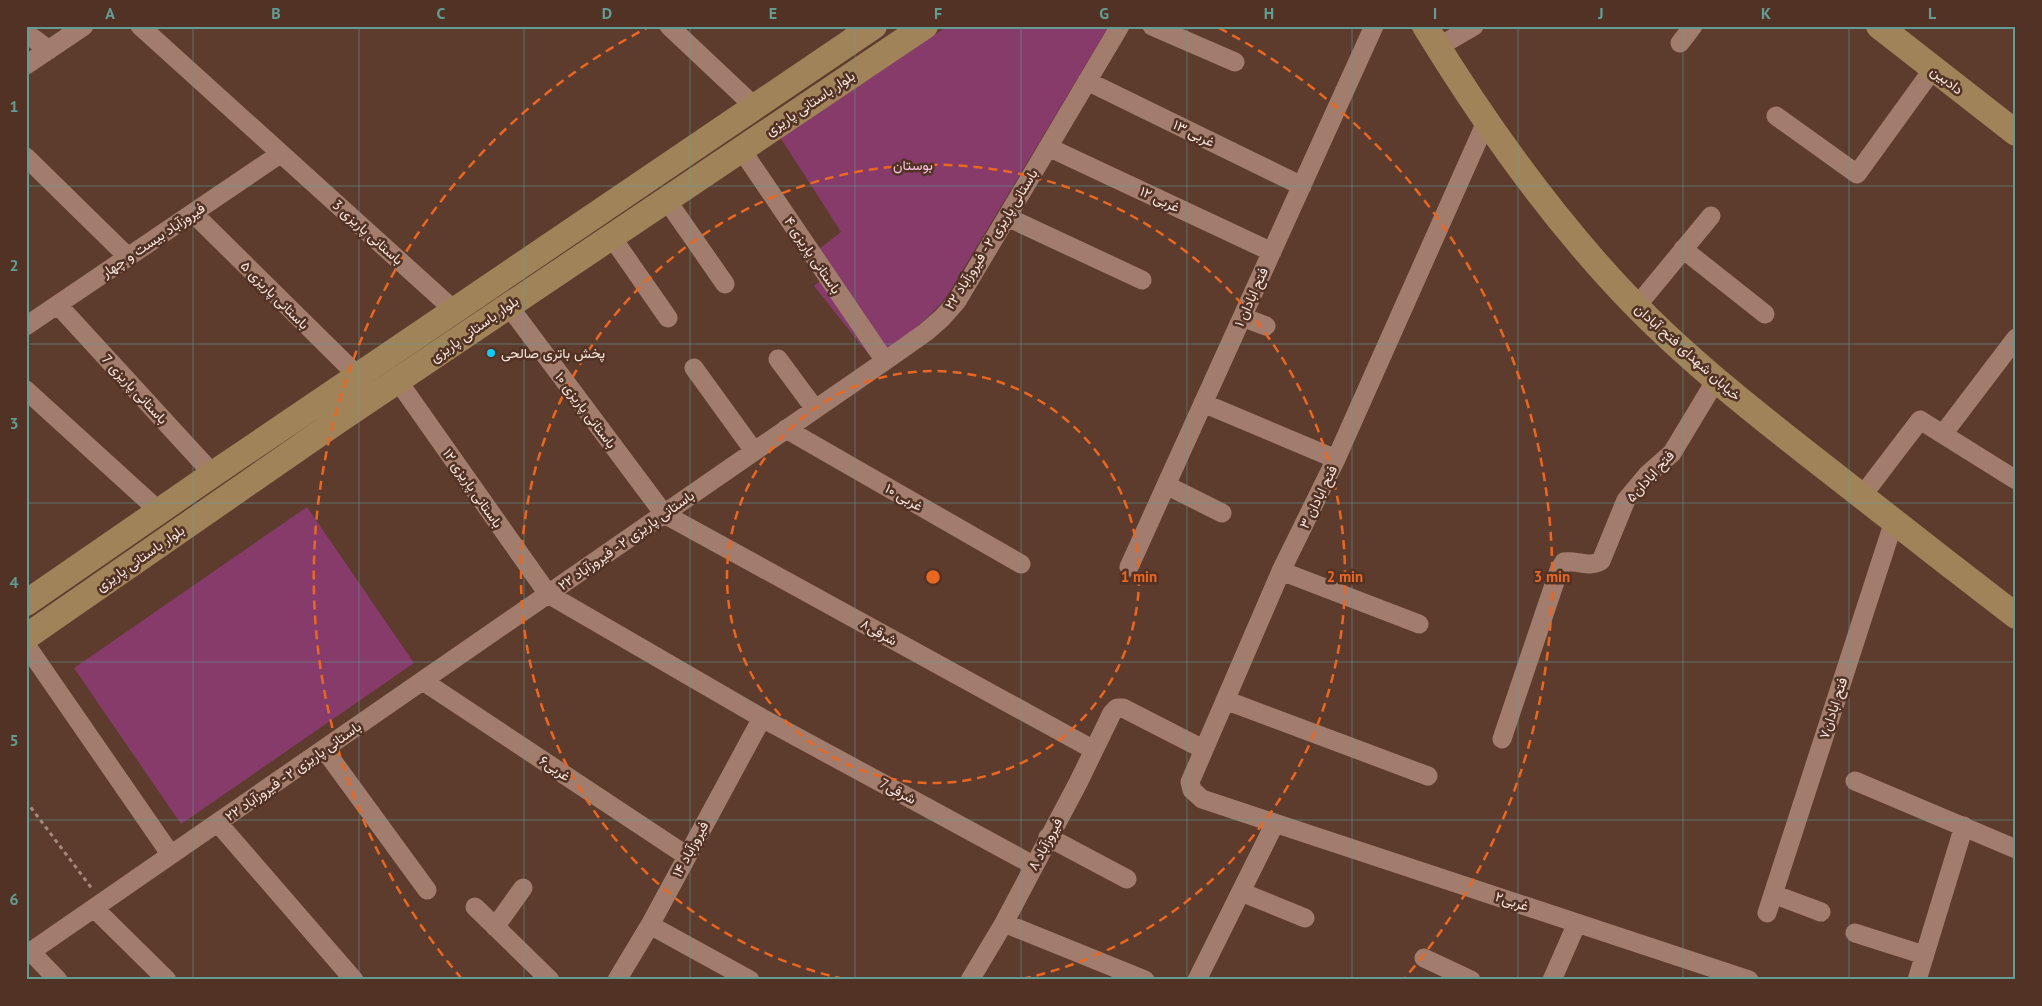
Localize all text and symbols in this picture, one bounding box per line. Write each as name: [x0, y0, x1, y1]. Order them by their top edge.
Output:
text: A: [105, 3, 115, 23]
text: B: [271, 3, 281, 23]
text: C: [437, 3, 446, 23]
text: D: [602, 3, 612, 23]
text: E: [769, 3, 777, 23]
text: F: [934, 3, 942, 23]
text: G: [1099, 3, 1109, 23]
text: H: [1264, 3, 1274, 23]
text: I: [1433, 3, 1437, 23]
text: J: [1597, 3, 1604, 23]
text: K: [1761, 3, 1771, 23]
text: L: [1928, 3, 1937, 23]
street label: دادبین: [1927, 62, 1967, 98]
street label: بلوار باستانی پاریزی: [762, 66, 859, 140]
text: 1: [9, 96, 19, 116]
street label: غربی ۱۳: [1170, 115, 1218, 151]
park label: بوستان: [893, 156, 933, 174]
street label: باستانی پاریزی ۲ - فیروزآباد ۲۲: [940, 165, 1042, 313]
street label: غربی ۱۲: [1137, 182, 1183, 216]
street label: باستانی پاریزی 3: [328, 196, 407, 269]
street label: فیروزآباد بیست و چهار: [97, 199, 209, 283]
street label: باستانی پاریزی ۴: [780, 213, 845, 298]
text: 2: [9, 255, 19, 275]
street label: باستانی پاریزی ۵: [236, 257, 313, 334]
street label: فتح ابادان ۱: [1230, 265, 1274, 330]
street label: بلوار باستانی پاریزی: [426, 292, 522, 367]
street label: خیابان شهدای فتح آبادان: [1630, 300, 1745, 406]
place label: پخش باتری صالحی: [501, 344, 605, 363]
marker: پخش باتری صالحی: [485, 347, 497, 359]
street label: باستانی پاریزی 7: [97, 350, 172, 428]
street label: باستانی پاریزی ۱۰: [551, 368, 621, 452]
text: 3: [9, 413, 19, 433]
street label: باستانی پاریزی ۱۲: [438, 445, 507, 532]
street label: فتح ابادان۵: [1622, 446, 1679, 507]
street label: فتح ابادان ۳: [1295, 462, 1343, 532]
street label: غربی ۱۰: [882, 479, 926, 515]
street label: باستانی پاریزی ۲ - فیروزآباد ۲۲: [554, 486, 698, 595]
street label: بلوار باستانی پاریزی: [92, 521, 188, 596]
text: 1 min: [1121, 567, 1157, 586]
text: 2 min: [1327, 567, 1363, 586]
text: 3 min: [1534, 567, 1570, 586]
centre of rings: [924, 568, 942, 586]
text: 4: [9, 572, 19, 592]
street label: شرقی۸: [857, 615, 901, 649]
street label: فتح ابادان۷: [1815, 675, 1853, 742]
street label: باستانی پاریزی ۲ - فیروزآباد ۲۲: [221, 717, 365, 826]
text: 5: [9, 730, 19, 750]
street label: غربی۶: [536, 751, 574, 785]
street label: شرقی7: [877, 774, 919, 808]
street label: فیروزآباد ۸: [1024, 815, 1066, 873]
street label: فیروزآباد ۱۴: [668, 818, 712, 880]
street label: غربی۲: [1493, 887, 1531, 915]
text: 6: [9, 889, 19, 909]

